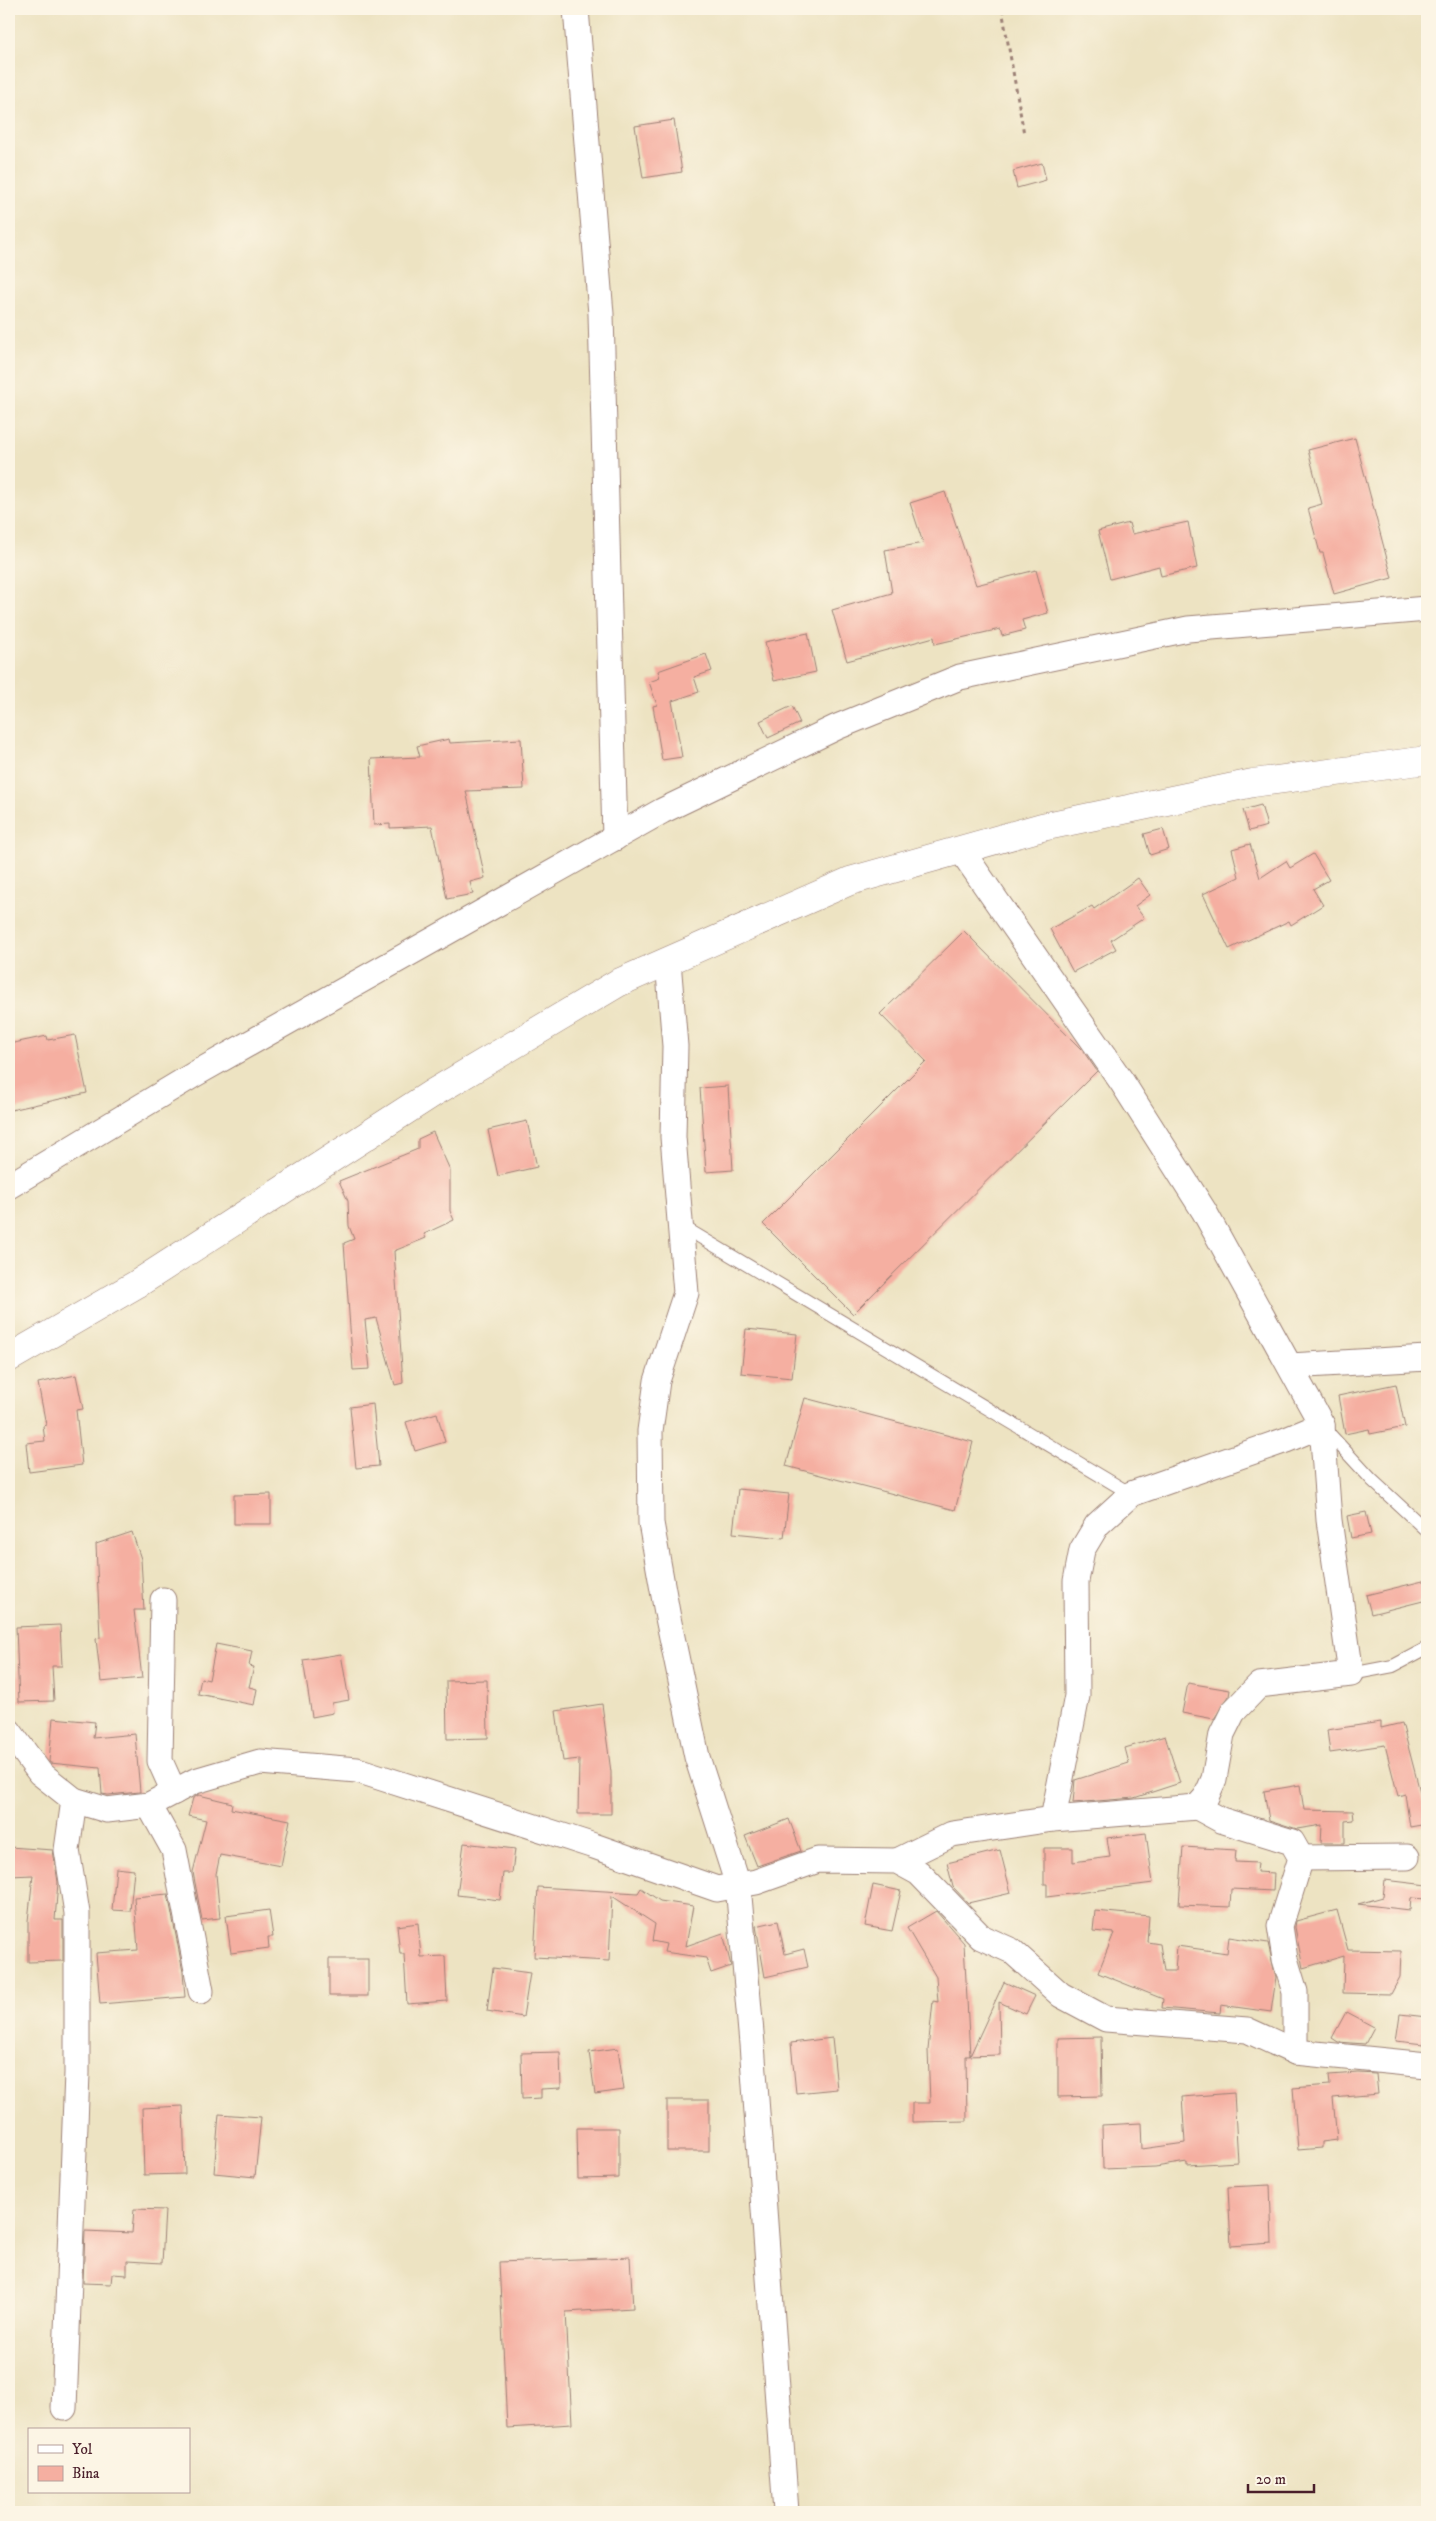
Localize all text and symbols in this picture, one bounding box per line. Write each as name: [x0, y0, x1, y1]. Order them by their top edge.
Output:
legend: [28, 2428, 190, 2494]
text: Yol: [72, 2440, 93, 2459]
scale bar: [1248, 2461, 1315, 2493]
text: Bina: [72, 2464, 100, 2483]
text: 20 m: [1256, 2470, 1286, 2489]

